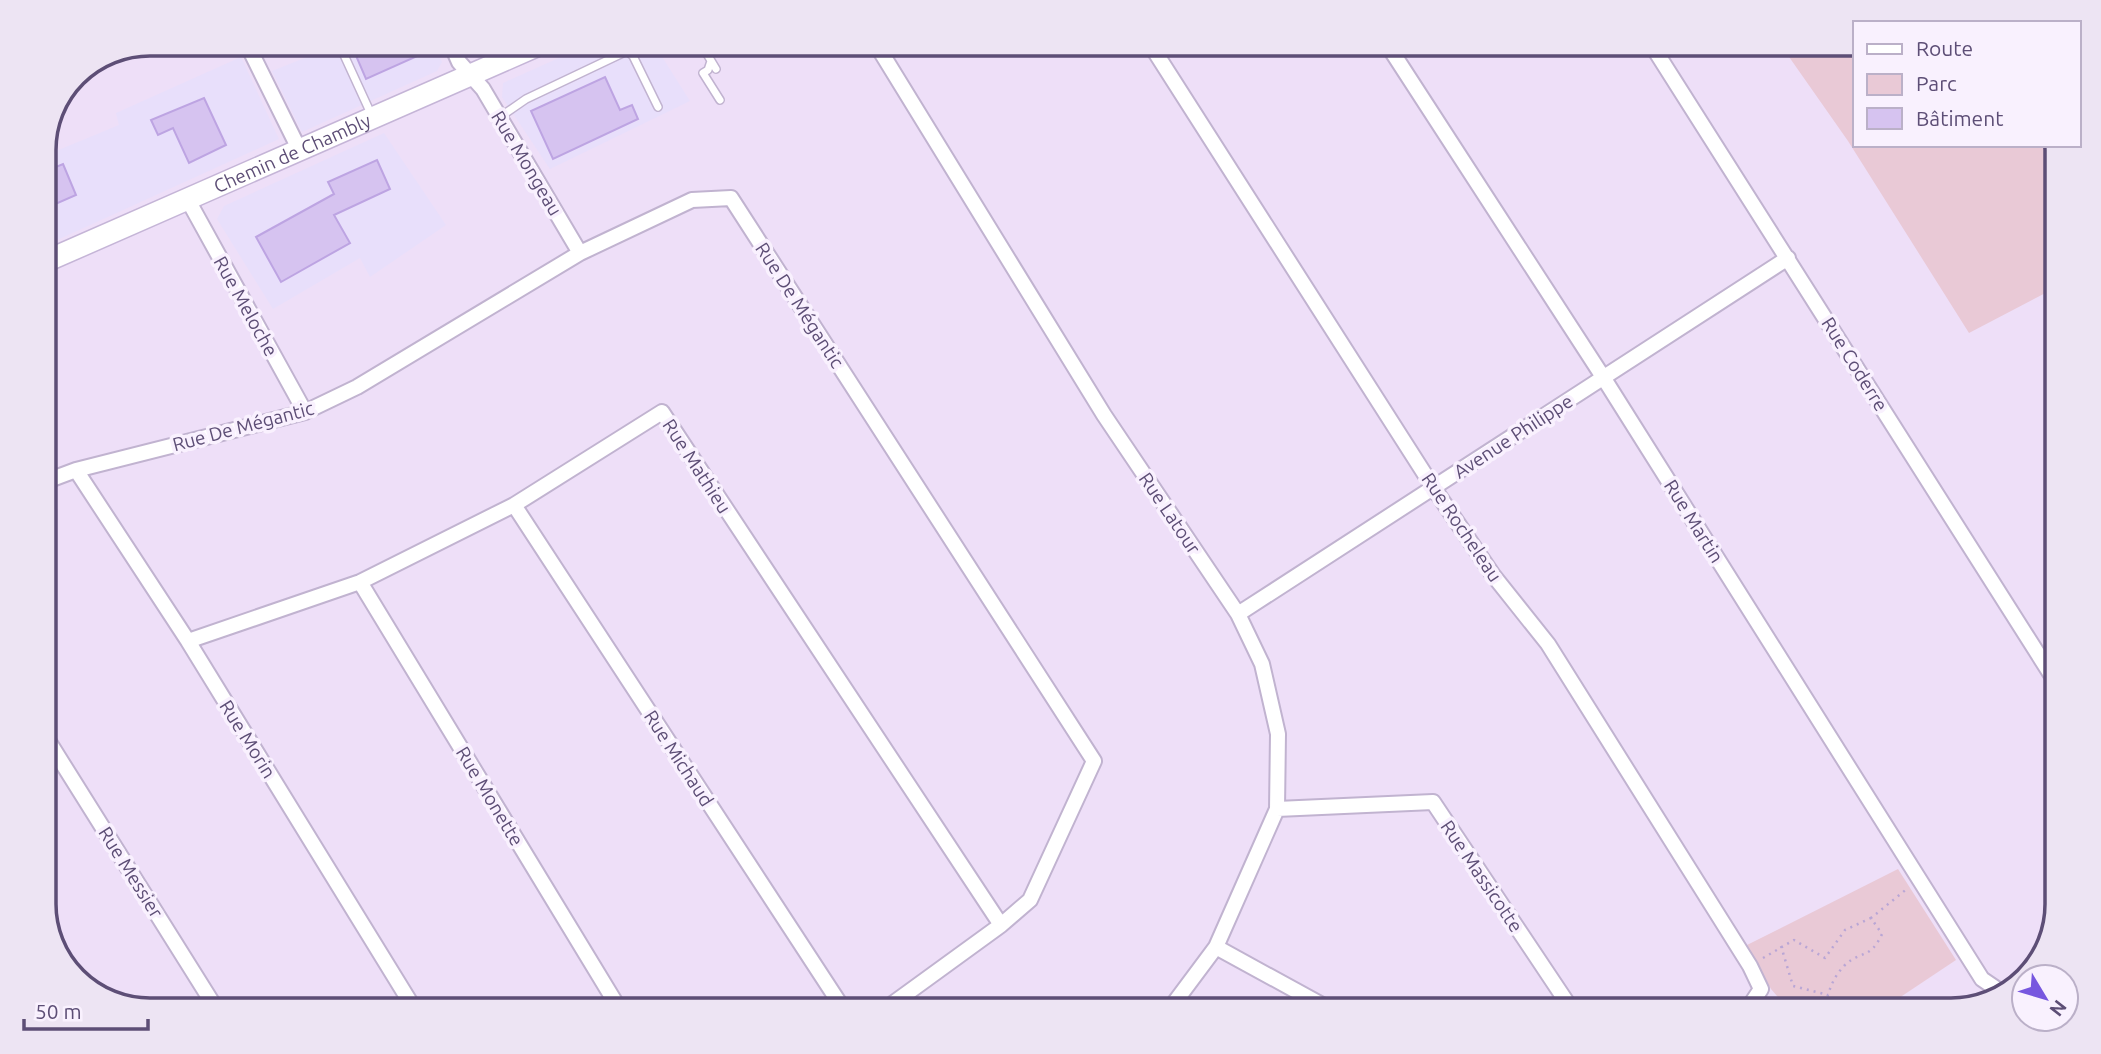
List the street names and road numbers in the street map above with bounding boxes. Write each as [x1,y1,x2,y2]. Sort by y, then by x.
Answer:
street label: Rue Mongeau [487,107,567,219]
street label: Chemin de Chambly [210,109,374,197]
street label: Rue De Mégantic [751,238,849,372]
street label: Rue Meloche [210,252,282,360]
street label: Rue Coderre [1817,313,1893,415]
street label: Avenue Philippe [1449,389,1577,483]
street label: Rue De Mégantic [170,397,316,455]
street label: Rue Mathieu [658,415,736,517]
street label: Rue Latour [1135,468,1205,558]
street label: Rue Rocheleau [1417,468,1507,586]
street label: Rue Martin [1660,475,1728,567]
street label: Rue Morin [215,696,281,782]
street label: Rue Michaud [640,706,718,810]
street label: Rue Monette [452,742,528,850]
street label: Rue Massicotte [1436,816,1528,936]
street label: Rue Messier [94,822,168,922]

